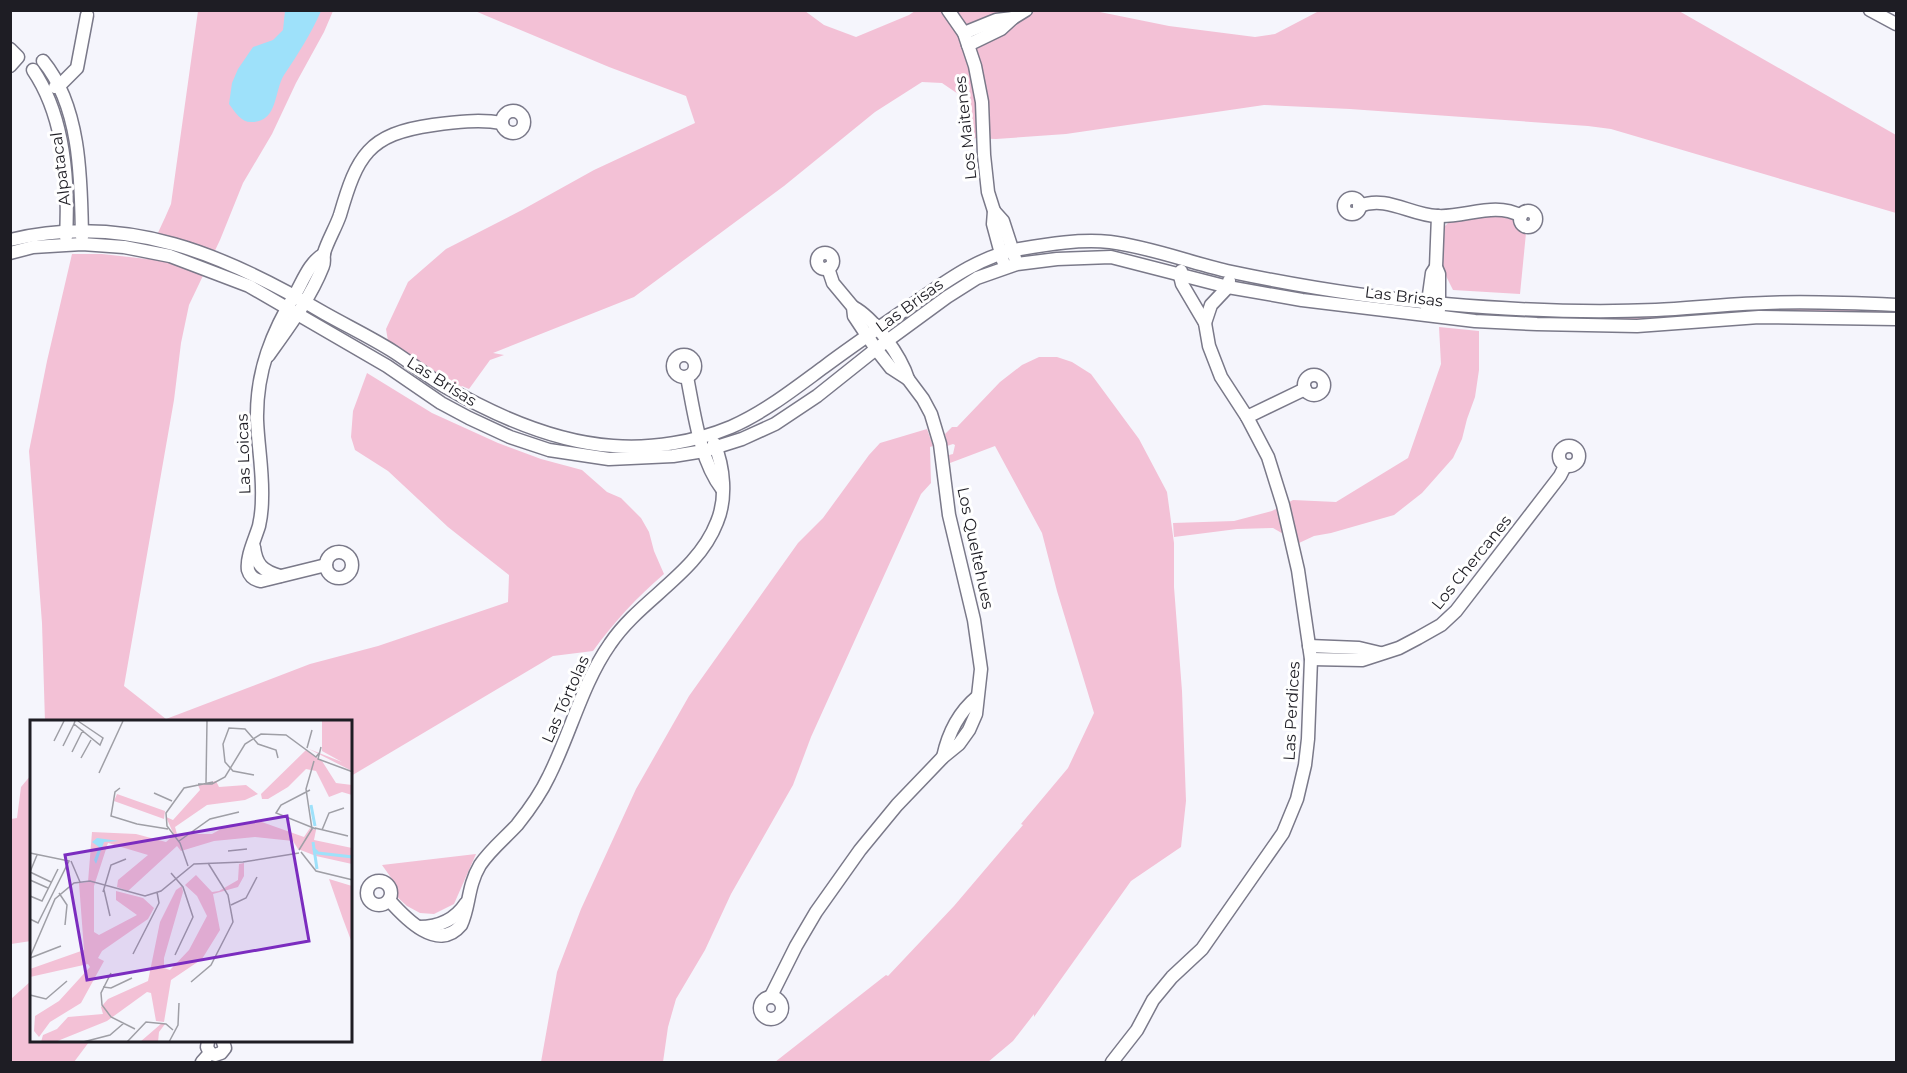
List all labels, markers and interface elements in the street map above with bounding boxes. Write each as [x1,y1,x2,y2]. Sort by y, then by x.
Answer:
street label: Los Maitenes [951,75,980,181]
street label: Alpatacal [47,131,74,207]
street label: Las Brisas [872,275,947,336]
street label: Las Brisas [1364,282,1444,311]
street label: Las Brisas [403,353,480,410]
street label: Las Loicas [233,413,254,495]
street label: Los Queltehues [953,485,998,611]
street label: Los Chercanes [1427,511,1515,613]
street label: Las Tórtolas [538,652,593,746]
street label: Las Perdices [1279,661,1304,761]
inset map [30,720,352,1043]

